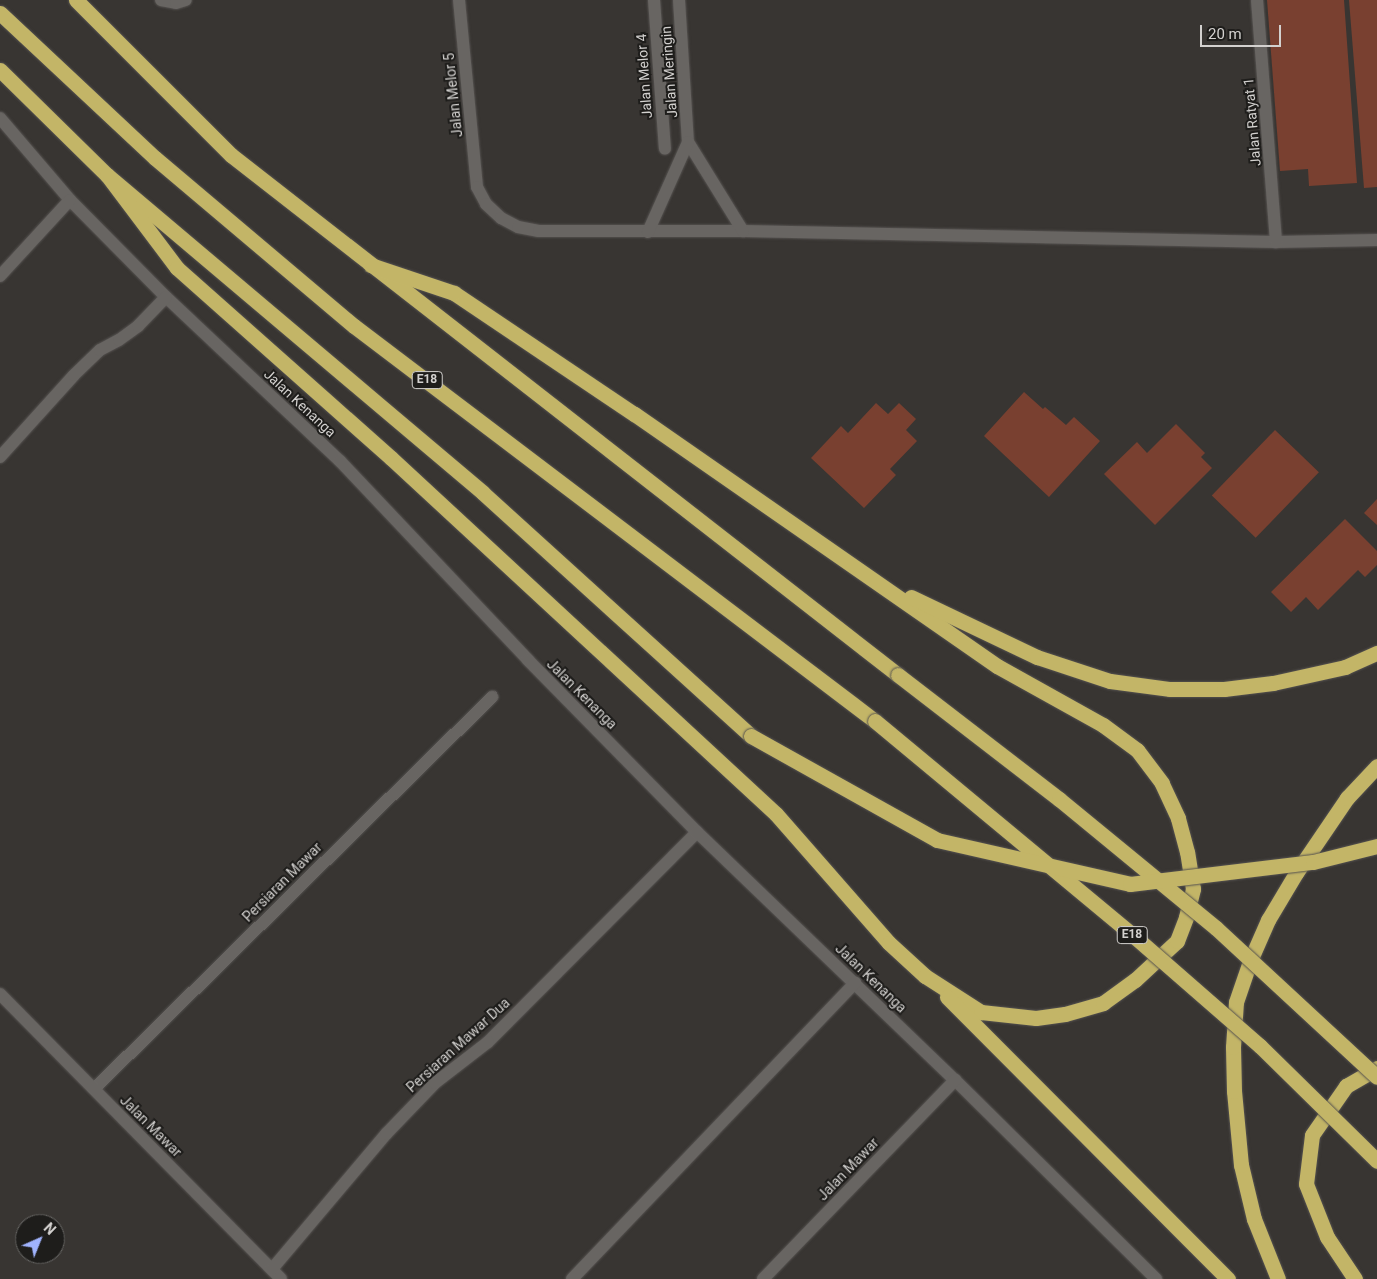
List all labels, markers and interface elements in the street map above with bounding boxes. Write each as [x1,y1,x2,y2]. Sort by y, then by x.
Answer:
scale bar [1202,15,1283,47]
street label: Jalan Meringin [657,25,681,119]
text: 20 m [1208,25,1242,43]
street label: Jalan Melor 4 [633,33,655,119]
street label: Jalan Melor 5 [440,52,466,138]
street label: Jalan Ratyat 1 [1240,77,1264,167]
street label: Jalan Kenanga [261,365,339,441]
road number: E18 [411,370,443,390]
street label: Jalan Kenanga [543,655,621,733]
street label: Persiaran Mawar [239,839,325,925]
road number: E18 [1116,926,1148,944]
street label: Jalan Kenanga [832,940,910,1016]
street label: Persiaran Mawar Dua [403,994,513,1096]
street label: Jalan Mawar [117,1092,185,1160]
street label: Jalan Mawar [814,1134,882,1204]
north arrow [15,1214,65,1264]
text: N [41,1220,59,1238]

